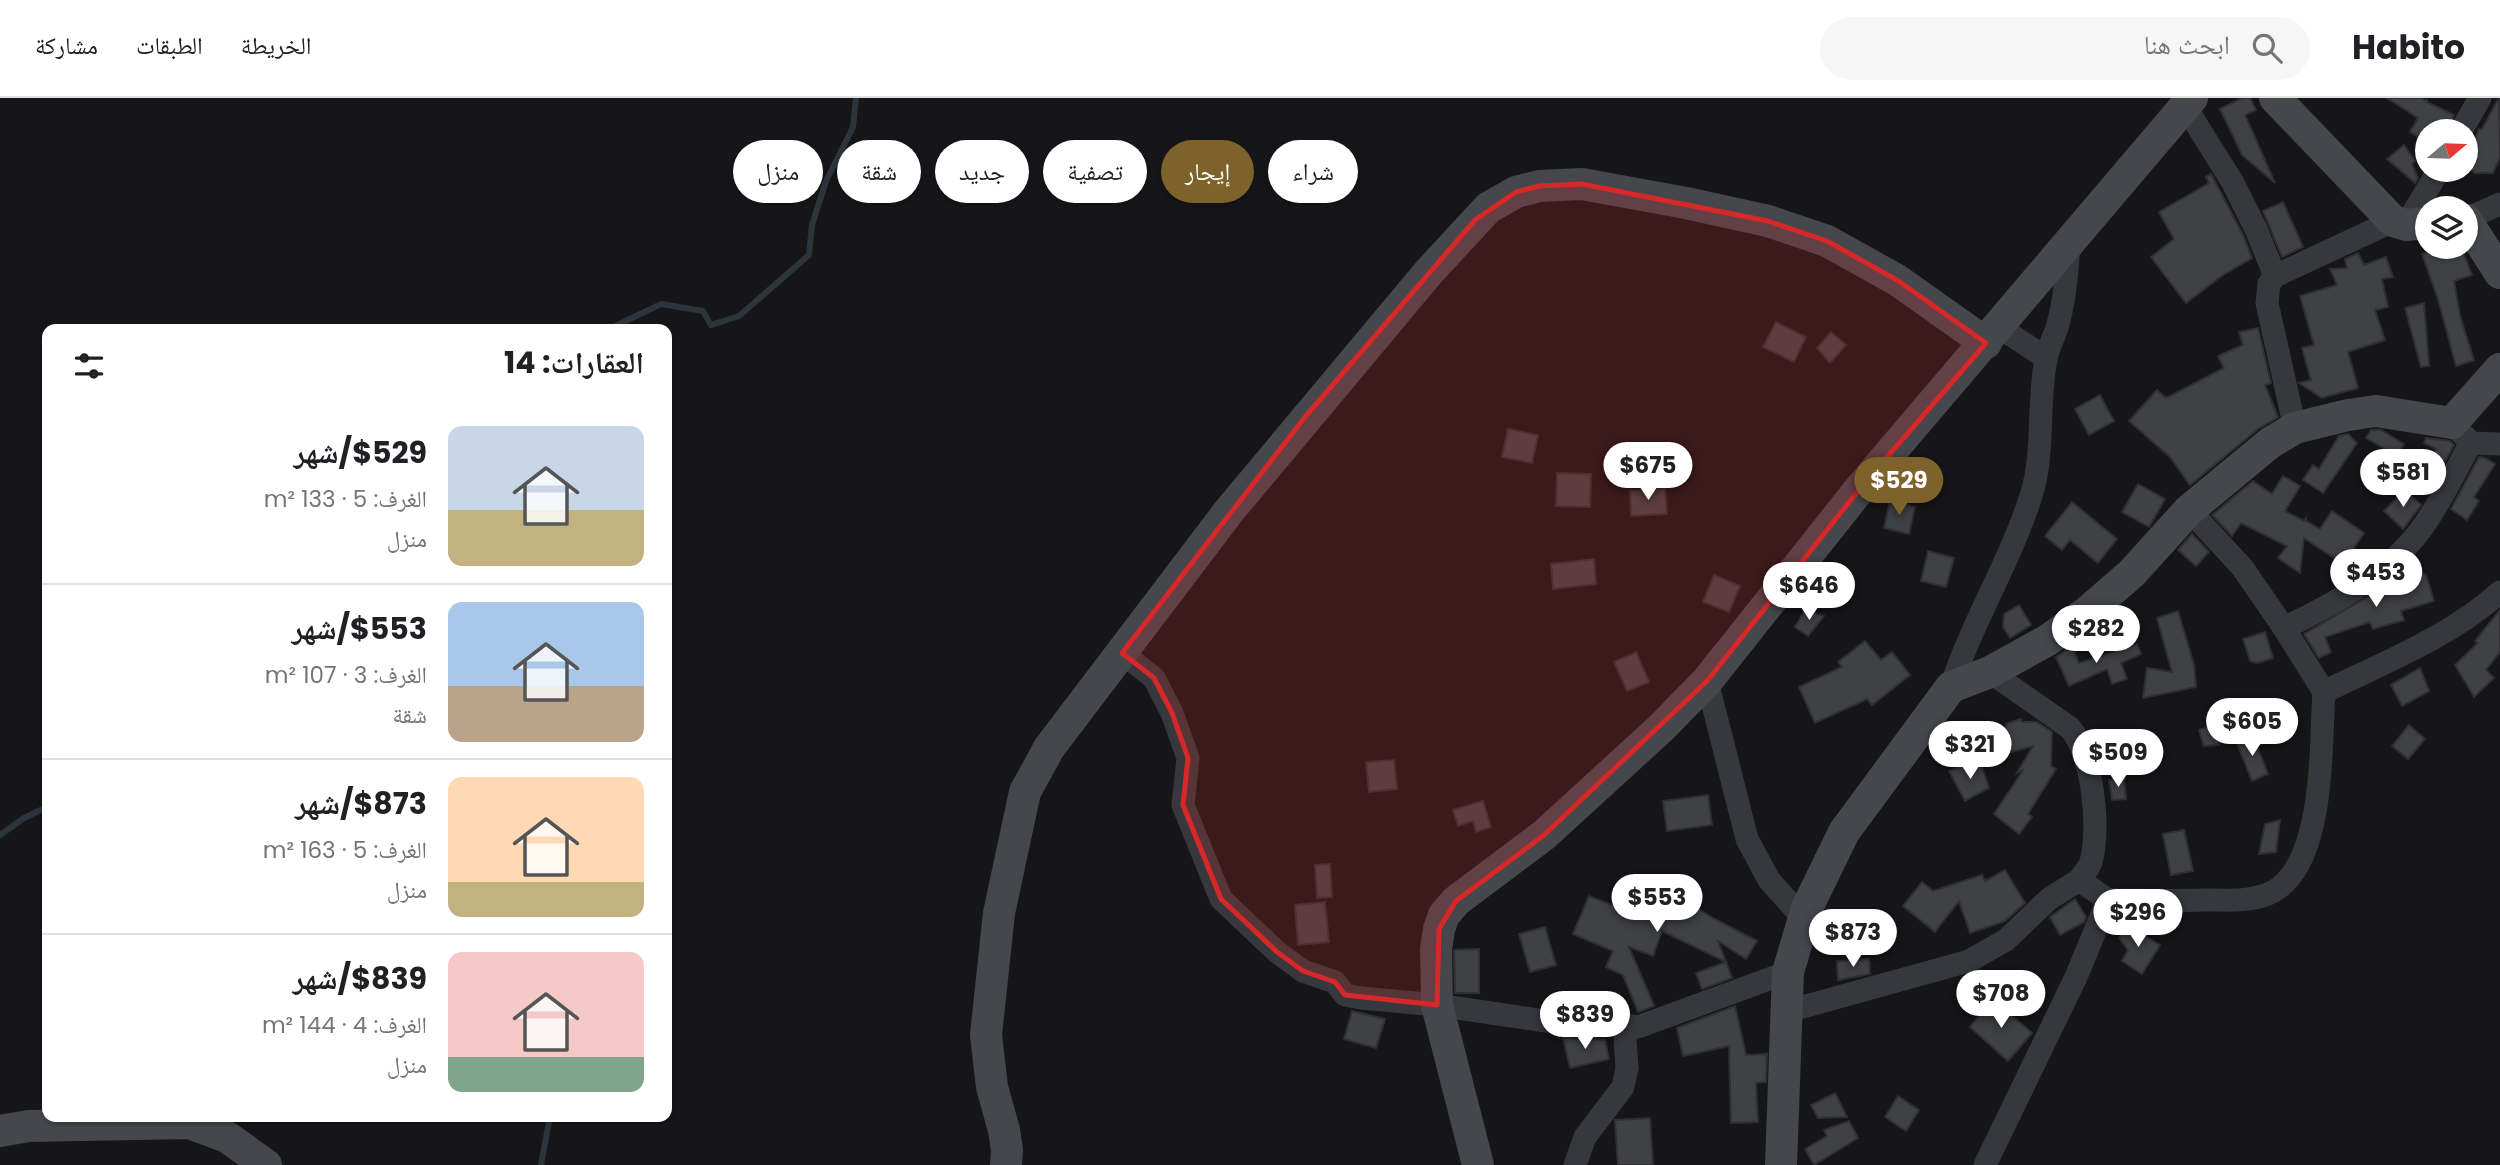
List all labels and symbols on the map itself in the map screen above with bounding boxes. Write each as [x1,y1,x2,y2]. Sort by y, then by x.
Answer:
north arrow [2415,119,2478,182]
pin: $675 [1607,442,1689,502]
pin: $581 [2362,450,2444,509]
pin: $529 [1858,458,1940,517]
pin: $453 [2335,550,2417,609]
pin: $646 [1768,562,1850,622]
pin: $282 [2055,606,2137,665]
pin: $605 [2211,698,2293,758]
pin: $321 [1929,722,2011,781]
pin: $509 [2077,730,2159,789]
pin: $553 [1616,874,1698,934]
pin: $296 [2097,890,2179,949]
pin: $873 [1812,910,1894,969]
pin: $708 [1960,970,2042,1030]
pin: $839 [1544,992,1626,1051]

